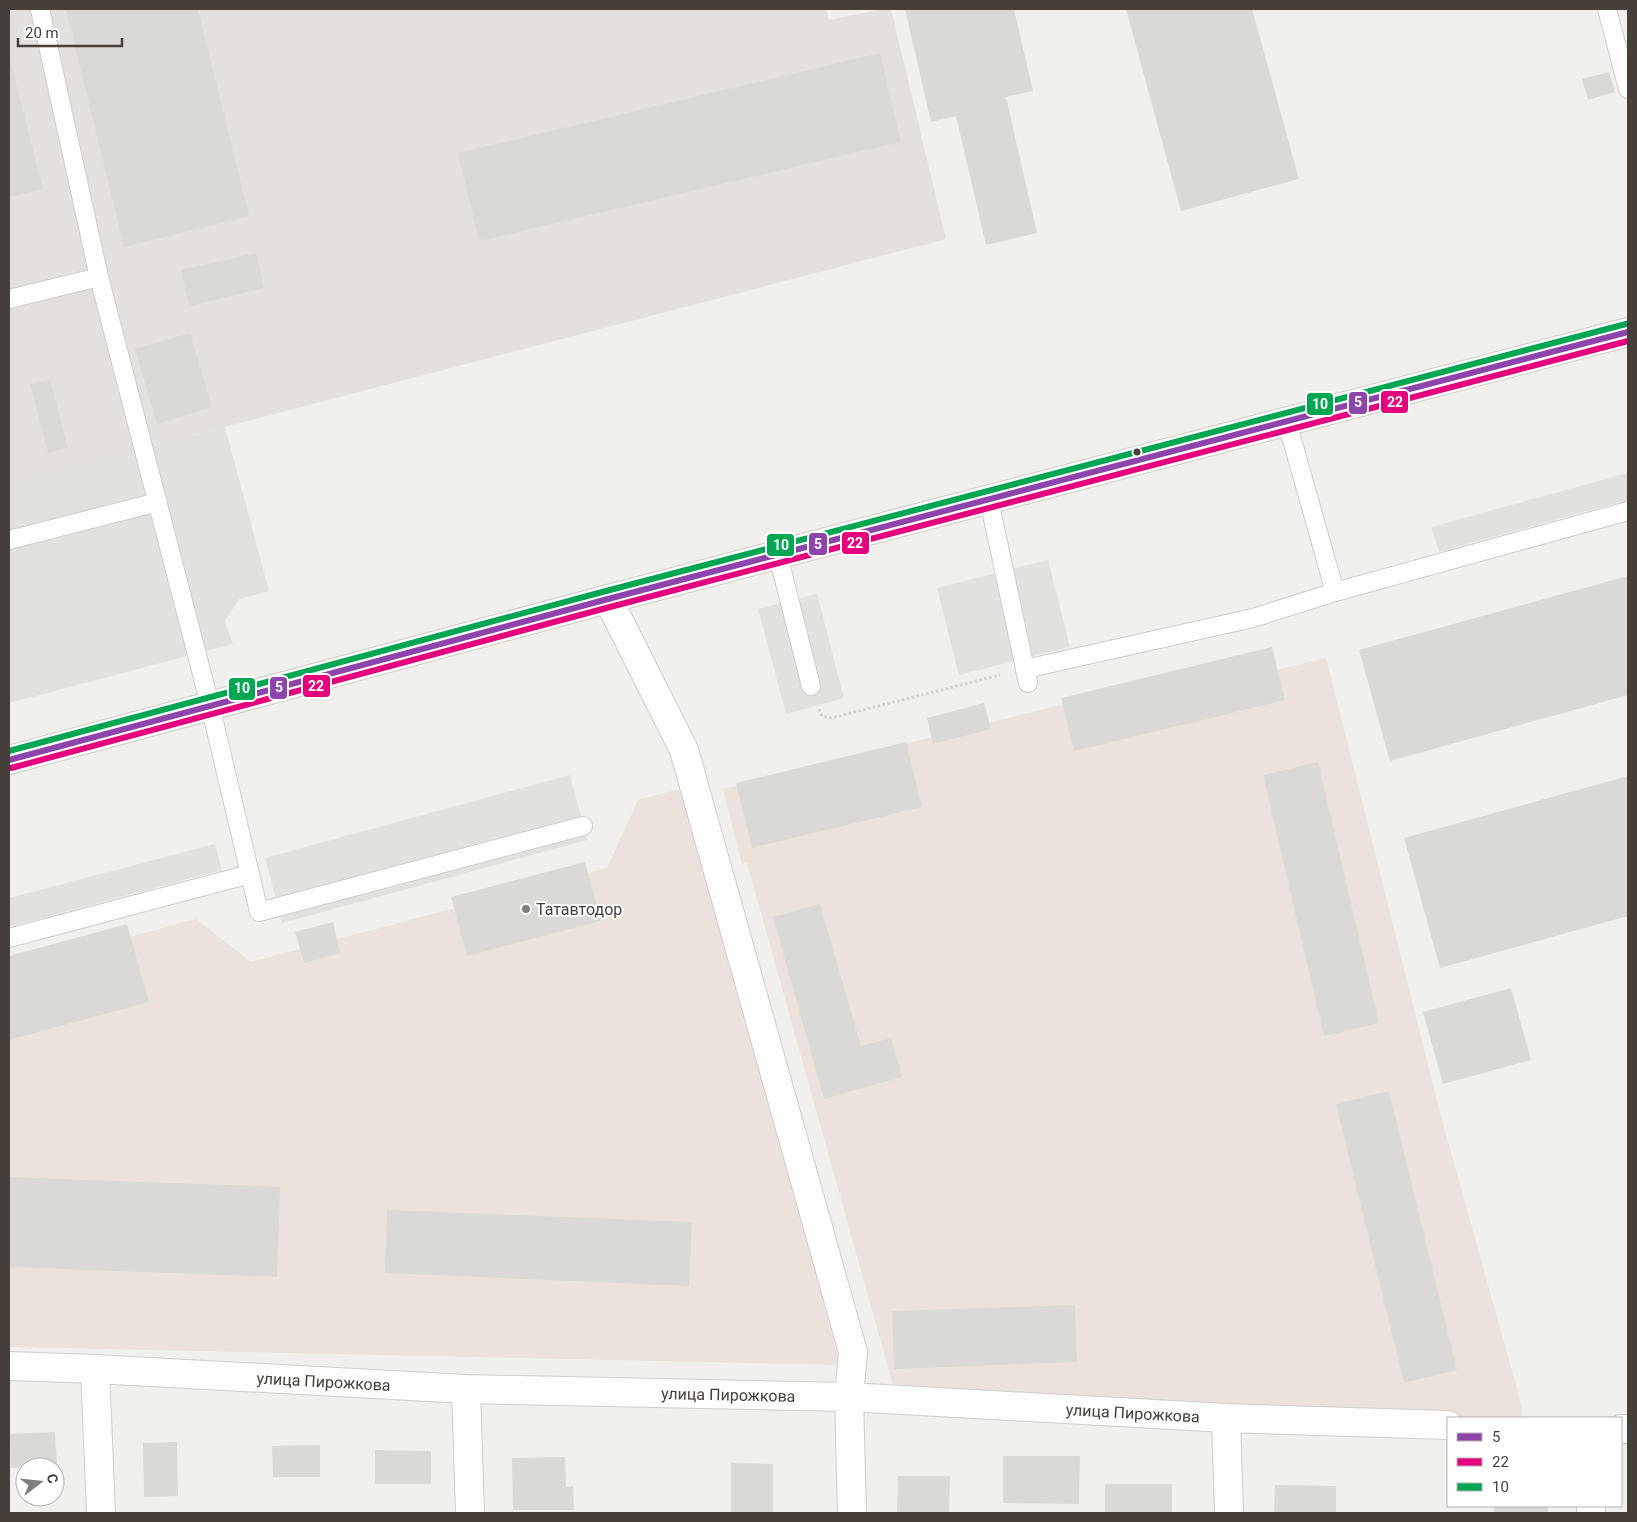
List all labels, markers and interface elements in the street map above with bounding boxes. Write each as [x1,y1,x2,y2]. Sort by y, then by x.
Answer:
scale bar [18,15,121,47]
text: 20 m [25,24,59,42]
line badge: 22 [1380,390,1409,414]
line badge: 5 [1348,391,1368,415]
line badge: 10 [1306,392,1334,416]
text: 5 [1354,394,1362,410]
text: 22 [1387,394,1403,410]
text: 10 [1312,396,1328,412]
unlabelled marker [1132,447,1142,457]
line badge: 22 [841,531,870,555]
line badge: 5 [808,532,828,556]
line badge: 10 [766,533,795,557]
text: 22 [847,535,863,551]
text: 5 [814,536,822,552]
text: 10 [773,537,789,553]
line badge: 22 [302,674,331,698]
line badge: 5 [269,676,288,700]
line badge: 10 [228,677,256,701]
text: 22 [308,678,324,694]
text: 5 [275,679,283,695]
text: 10 [234,680,250,696]
place label: Татавтодор [536,900,622,919]
marker: Татавтодор [520,903,532,915]
street label: улица Пирожкова [256,1368,391,1394]
street label: улица Пирожкова [661,1384,796,1405]
street label: улица Пирожкова [1065,1400,1200,1426]
legend [1447,1417,1622,1507]
text: 5 [1492,1428,1500,1446]
text: 22 [1492,1453,1509,1471]
north arrow [15,1457,65,1507]
text: С [44,1472,61,1485]
text: 10 [1492,1478,1509,1496]

